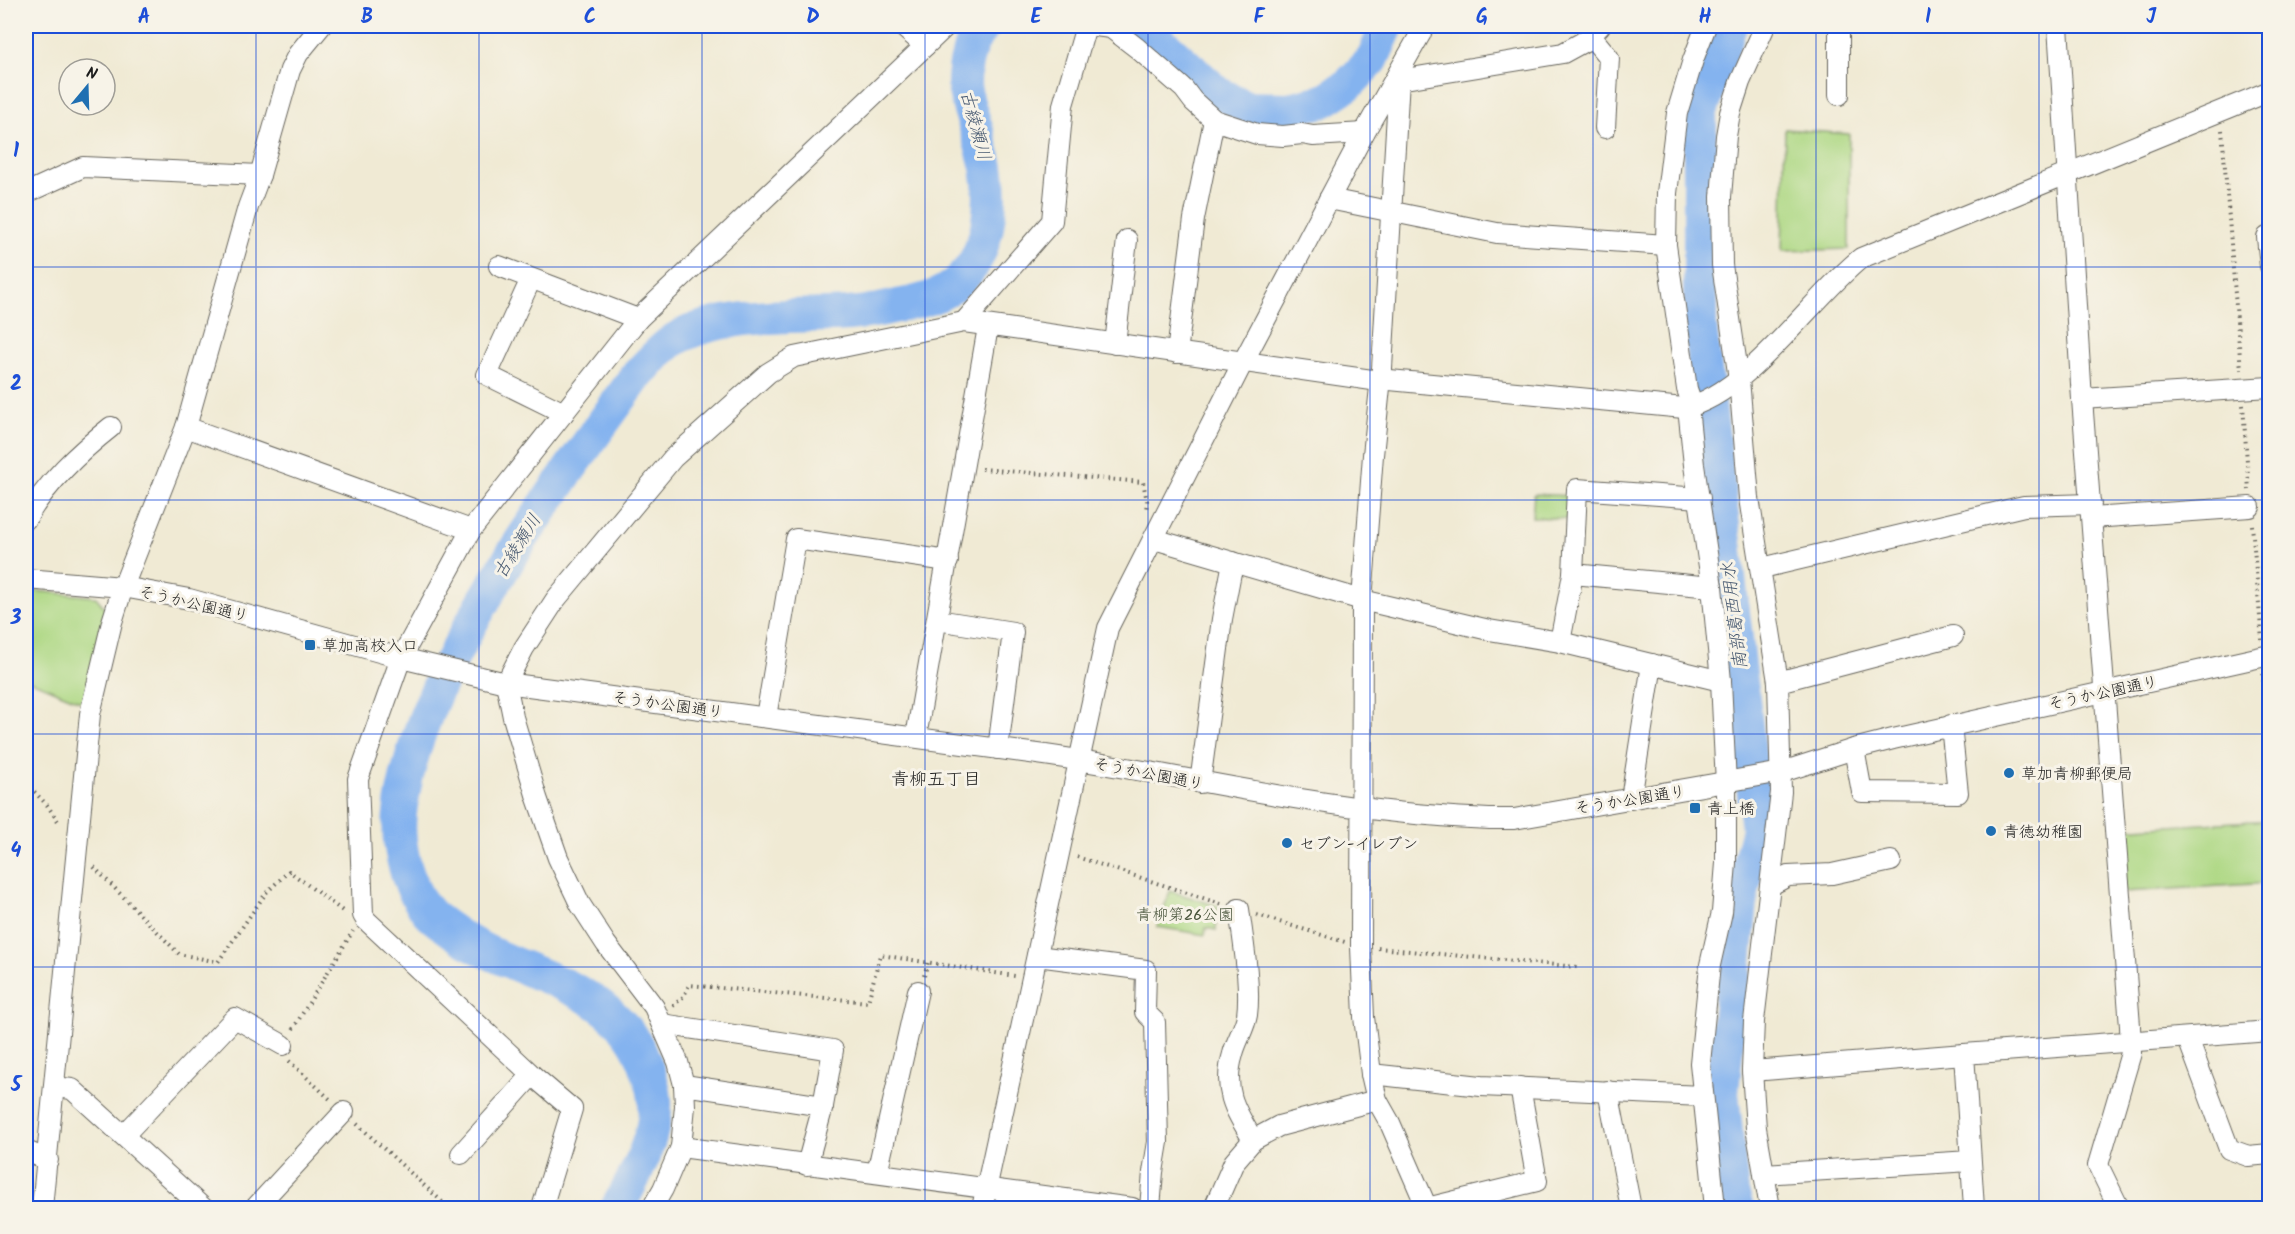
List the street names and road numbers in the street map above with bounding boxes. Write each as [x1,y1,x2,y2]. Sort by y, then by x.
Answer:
street label: そうか公園通り [136,580,251,629]
street label: そうか公園通り [2046,670,2161,717]
street label: そうか公園通り [611,685,725,726]
street label: そうか公園通り [1091,752,1206,797]
street label: そうか公園通り [1573,779,1688,822]

